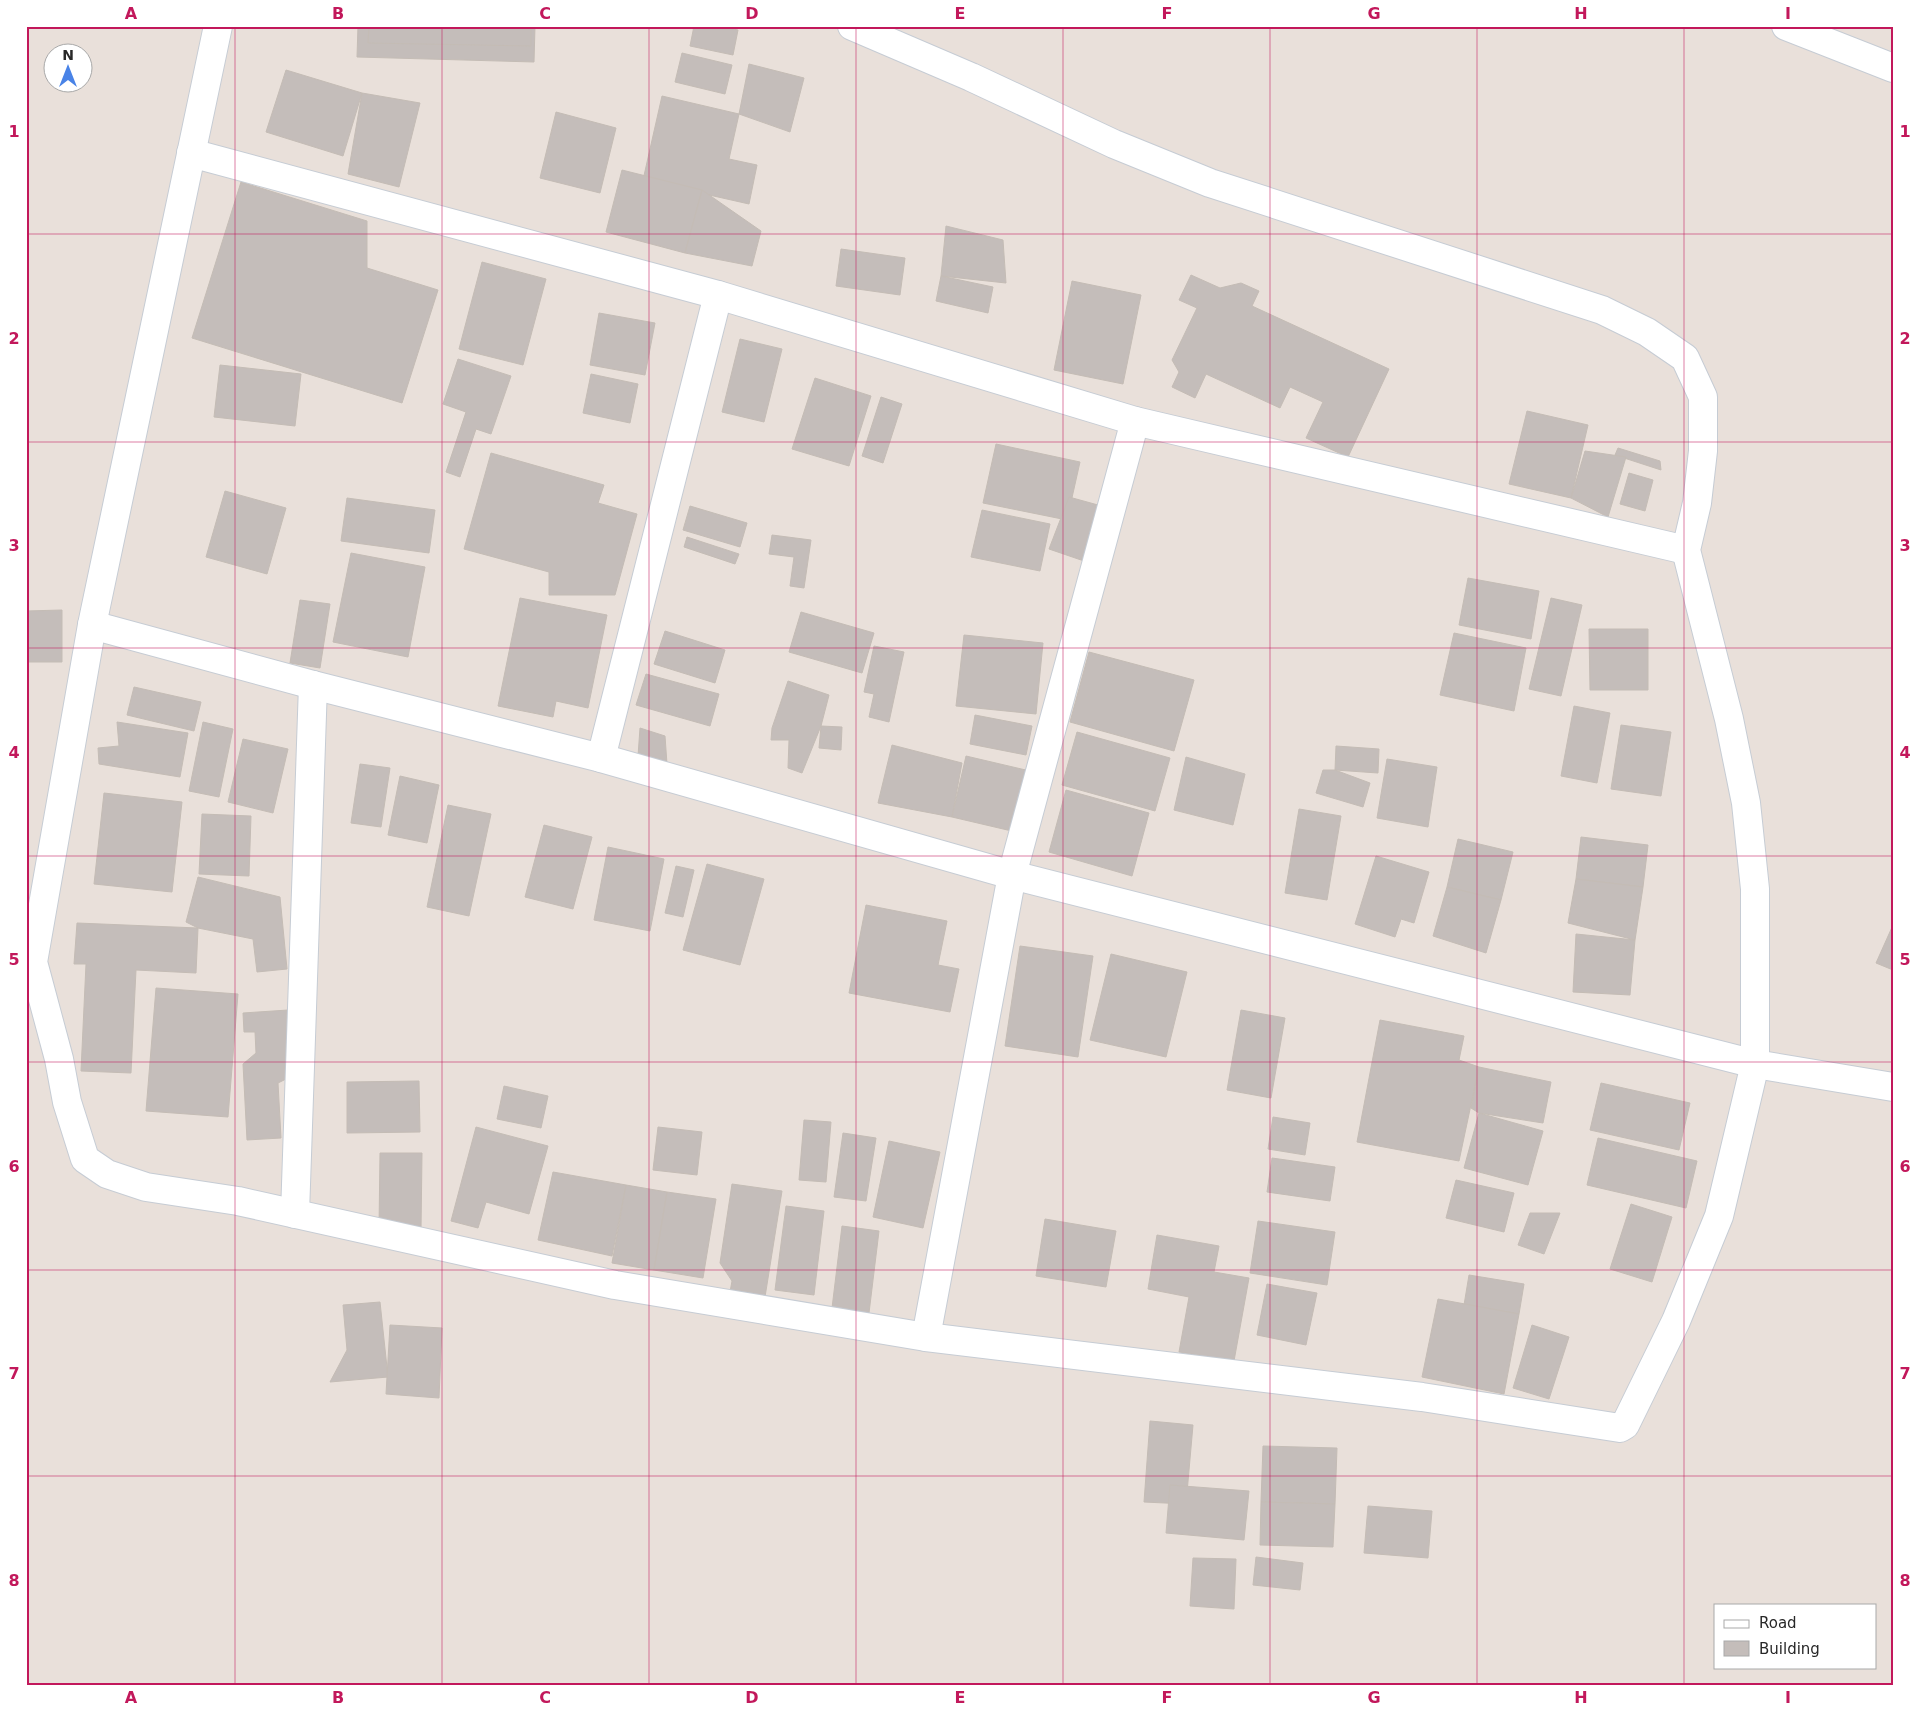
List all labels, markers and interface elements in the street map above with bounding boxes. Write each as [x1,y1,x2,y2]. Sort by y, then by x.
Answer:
text: A [125,4,138,23]
text: B [332,4,344,23]
text: C [539,4,551,23]
text: D [745,4,759,23]
text: E [955,4,965,23]
text: F [1162,4,1172,23]
text: G [1367,4,1381,23]
text: H [1574,4,1588,23]
text: I [1785,4,1791,23]
north arrow [42,42,92,92]
text: N [62,47,74,63]
text: 1 [8,122,20,141]
text: 1 [1899,122,1911,141]
text: 2 [8,329,20,348]
text: 2 [1899,329,1911,348]
text: 3 [8,536,20,555]
text: 3 [1899,536,1911,555]
text: 4 [8,743,20,762]
text: 4 [1899,743,1911,762]
text: 5 [8,950,20,969]
text: 5 [1899,950,1911,969]
text: 6 [8,1157,20,1176]
text: 6 [1899,1157,1911,1176]
text: 7 [8,1364,20,1383]
text: 7 [1899,1364,1911,1383]
text: 8 [8,1571,20,1590]
text: 8 [1899,1571,1911,1590]
legend [1714,1604,1876,1668]
text: Road [1759,1614,1797,1632]
text: Building [1759,1640,1820,1658]
text: A [125,1688,138,1707]
text: B [332,1688,344,1707]
text: C [539,1688,551,1707]
text: D [745,1688,759,1707]
text: E [955,1688,965,1707]
text: F [1162,1688,1172,1707]
text: G [1367,1688,1381,1707]
text: H [1574,1688,1588,1707]
text: I [1785,1688,1791,1707]

